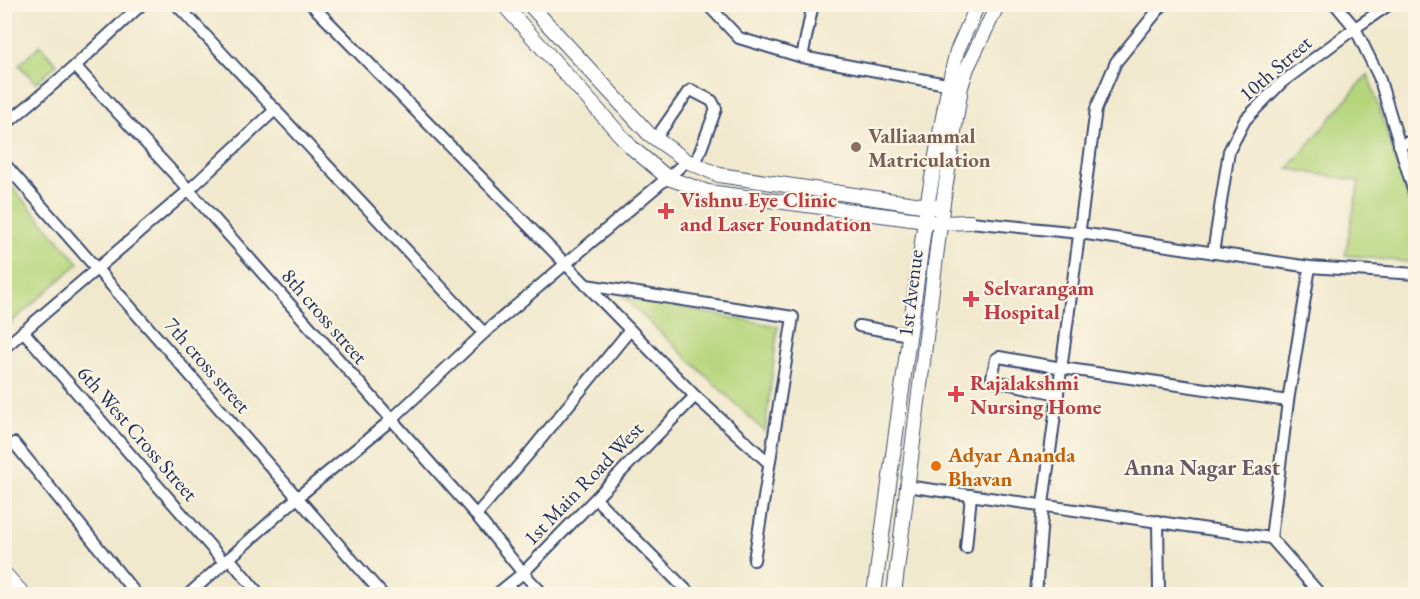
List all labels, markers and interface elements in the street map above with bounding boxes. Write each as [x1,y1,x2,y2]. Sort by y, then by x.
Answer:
street label: 10th Street [1233,29,1317,107]
place label: Valliaammal Matriculation [868,122,991,173]
marker: Valliaammal Matriculation [849,140,863,154]
place label: Vishnu Eye Clinic and Laser Foundation [680,186,871,237]
marker: Vishnu Eye Clinic and Laser Foundation [657,202,675,220]
street label: 1st Avenue [891,248,929,338]
street label: 8th cross street [276,263,374,370]
place label: Selvarangam Hospital [984,274,1094,325]
marker: Selvarangam Hospital [962,290,980,308]
street label: 7th cross street [159,312,257,419]
street label: 6th West Cross Street [72,360,204,507]
place label: Rajalakshmi Nursing Home [970,369,1102,420]
marker: Rajalakshmi Nursing Home [947,385,965,403]
street label: 1st Main Road West [517,415,649,551]
place label: Adyar Ananda Bhavan [947,441,1076,492]
district label: Anna Nagar East [1123,453,1281,482]
marker: Adyar Ananda Bhavan [929,459,943,473]

